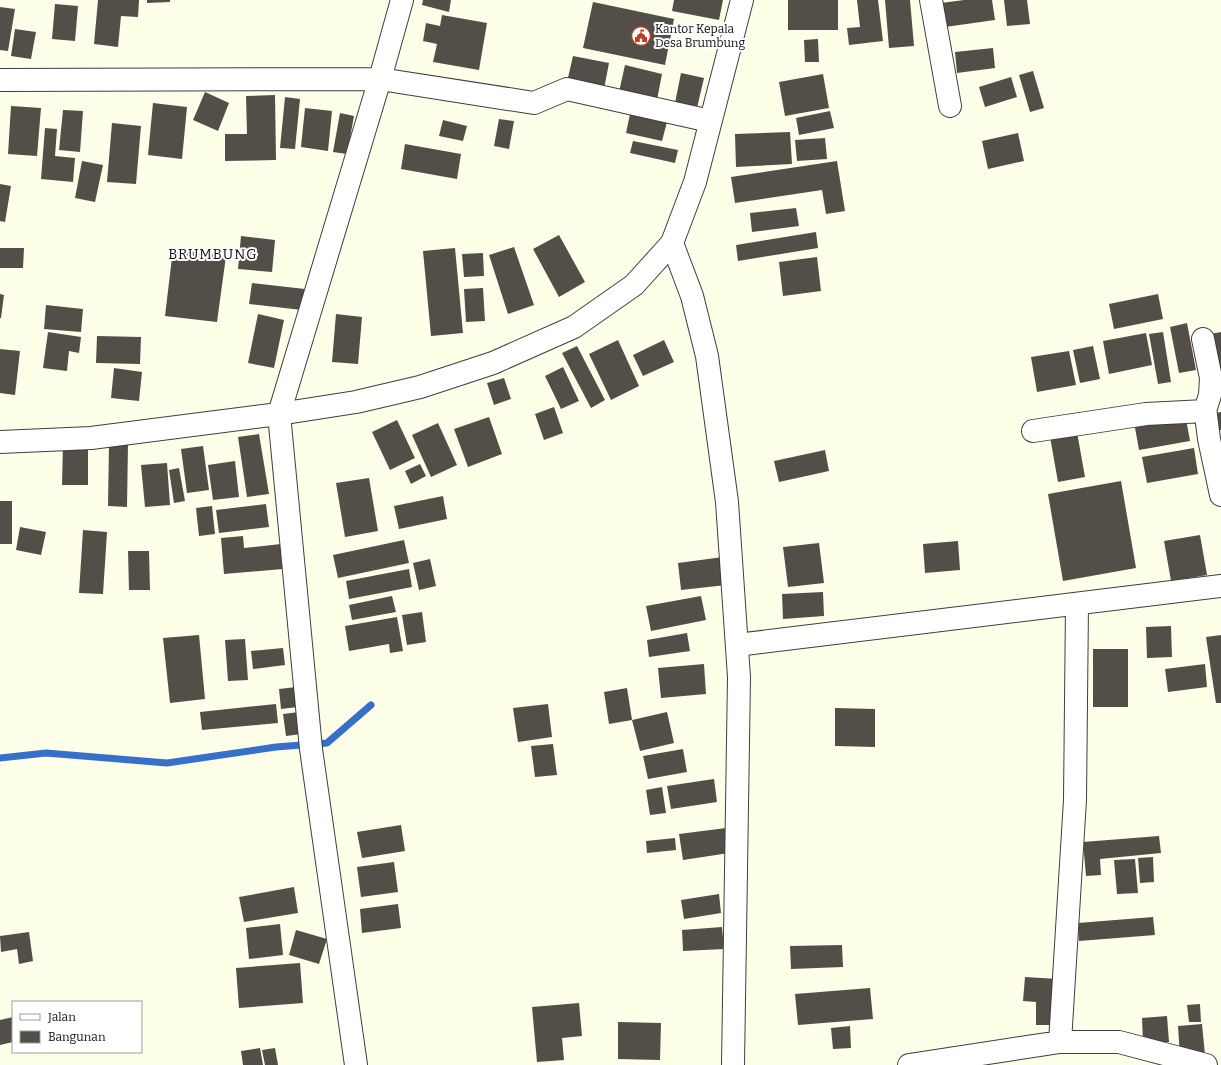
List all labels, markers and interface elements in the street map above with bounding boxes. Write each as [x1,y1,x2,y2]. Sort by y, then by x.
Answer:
place label: Kantor Kepala Desa Brumbung [655,22,745,50]
public building icon: Kantor Kepala Desa Brumbung [630,25,652,47]
district label: BRUMBUNG [168,246,258,263]
legend [12,1001,142,1053]
text: Jalan [47,1010,76,1024]
text: Bangunan [48,1030,106,1044]

